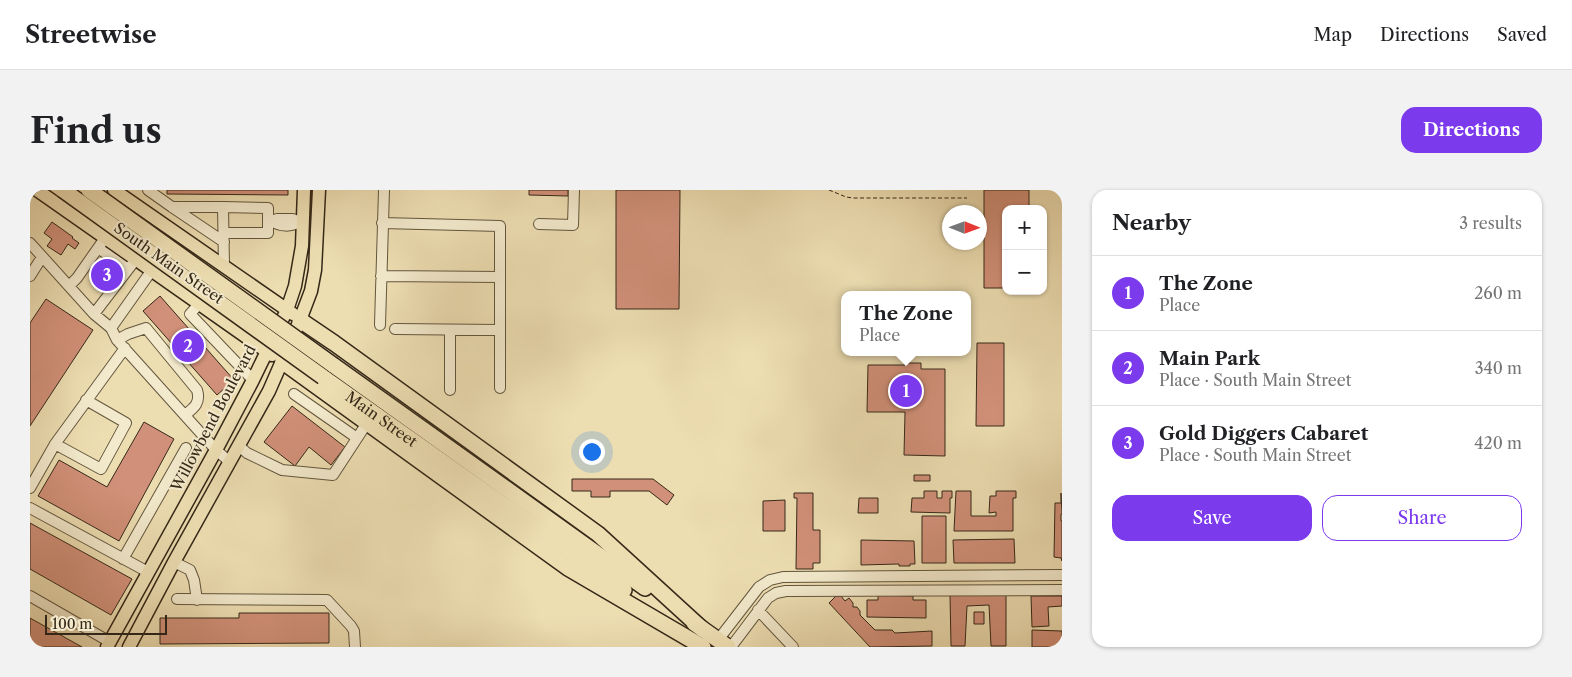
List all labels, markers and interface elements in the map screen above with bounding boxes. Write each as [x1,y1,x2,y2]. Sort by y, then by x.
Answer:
text: Streetwise [25,20,157,49]
text: Map [1313,24,1352,46]
text: Directions [1380,24,1469,46]
text: Saved [1497,24,1547,46]
button: Directions [1401,107,1542,153]
text: Find us [30,109,162,152]
north arrow [942,205,987,250]
map controls [1002,205,1047,295]
button: + [1002,205,1047,250]
text: Nearby [1112,210,1191,235]
text: 3 results [1459,213,1522,233]
street label: South Main Street [110,218,228,308]
button: − [1002,250,1047,295]
pin: 3 [91,256,123,294]
text: The Zone [1159,272,1253,295]
text: 1 [1124,283,1132,303]
text: 260 m [1474,283,1522,303]
popup [841,291,971,356]
text: Place [1159,295,1200,315]
text: The Zone [859,302,953,325]
text: Place [859,325,900,345]
pin: 2 [172,327,204,365]
street label: Willowbend Boulevard [166,341,260,495]
text: Main Park [1159,347,1260,370]
text: 2 [1123,358,1133,378]
text: 340 m [1475,358,1522,378]
text: Place · South Main Street [1159,370,1351,390]
pin: 1 [890,372,922,410]
street label: Main Street [342,387,422,451]
text: Gold Diggers Cabaret [1159,422,1368,445]
text: 3 [1123,433,1133,453]
text: 420 m [1474,433,1522,453]
your location [579,439,605,465]
text: Place · South Main Street [1159,445,1351,465]
button: Save [1112,495,1312,541]
button: Share [1322,495,1522,541]
scale bar [45,612,168,635]
text: 100 m [52,615,92,633]

